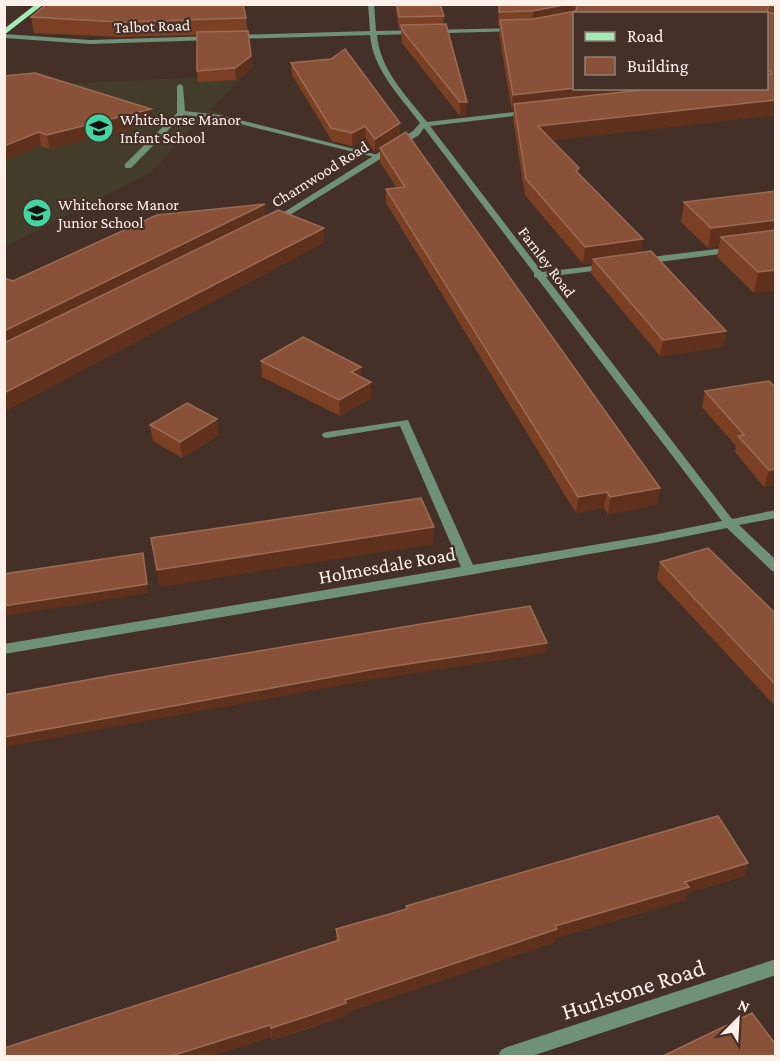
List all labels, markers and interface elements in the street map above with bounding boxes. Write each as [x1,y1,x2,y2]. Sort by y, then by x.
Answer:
legend [573,12,768,90]
street label: Talbot Road [113,16,191,36]
text: Road [627,26,664,46]
text: Building [627,56,689,76]
place label: Whitehorse Manor Infant School [120,111,241,146]
school or university icon: Whitehorse Manor Infant School [83,112,115,144]
street label: Charnwood Road [268,137,372,211]
place label: Whitehorse Manor Junior School [56,196,179,232]
school or university icon: Whitehorse Manor Junior School [21,197,53,229]
street label: Farnley Road [514,224,579,301]
street label: Holmesdale Road [317,542,458,588]
street label: Hurlstone Road [558,953,708,1025]
north arrow [708,989,768,1049]
text: N [735,996,752,1016]

